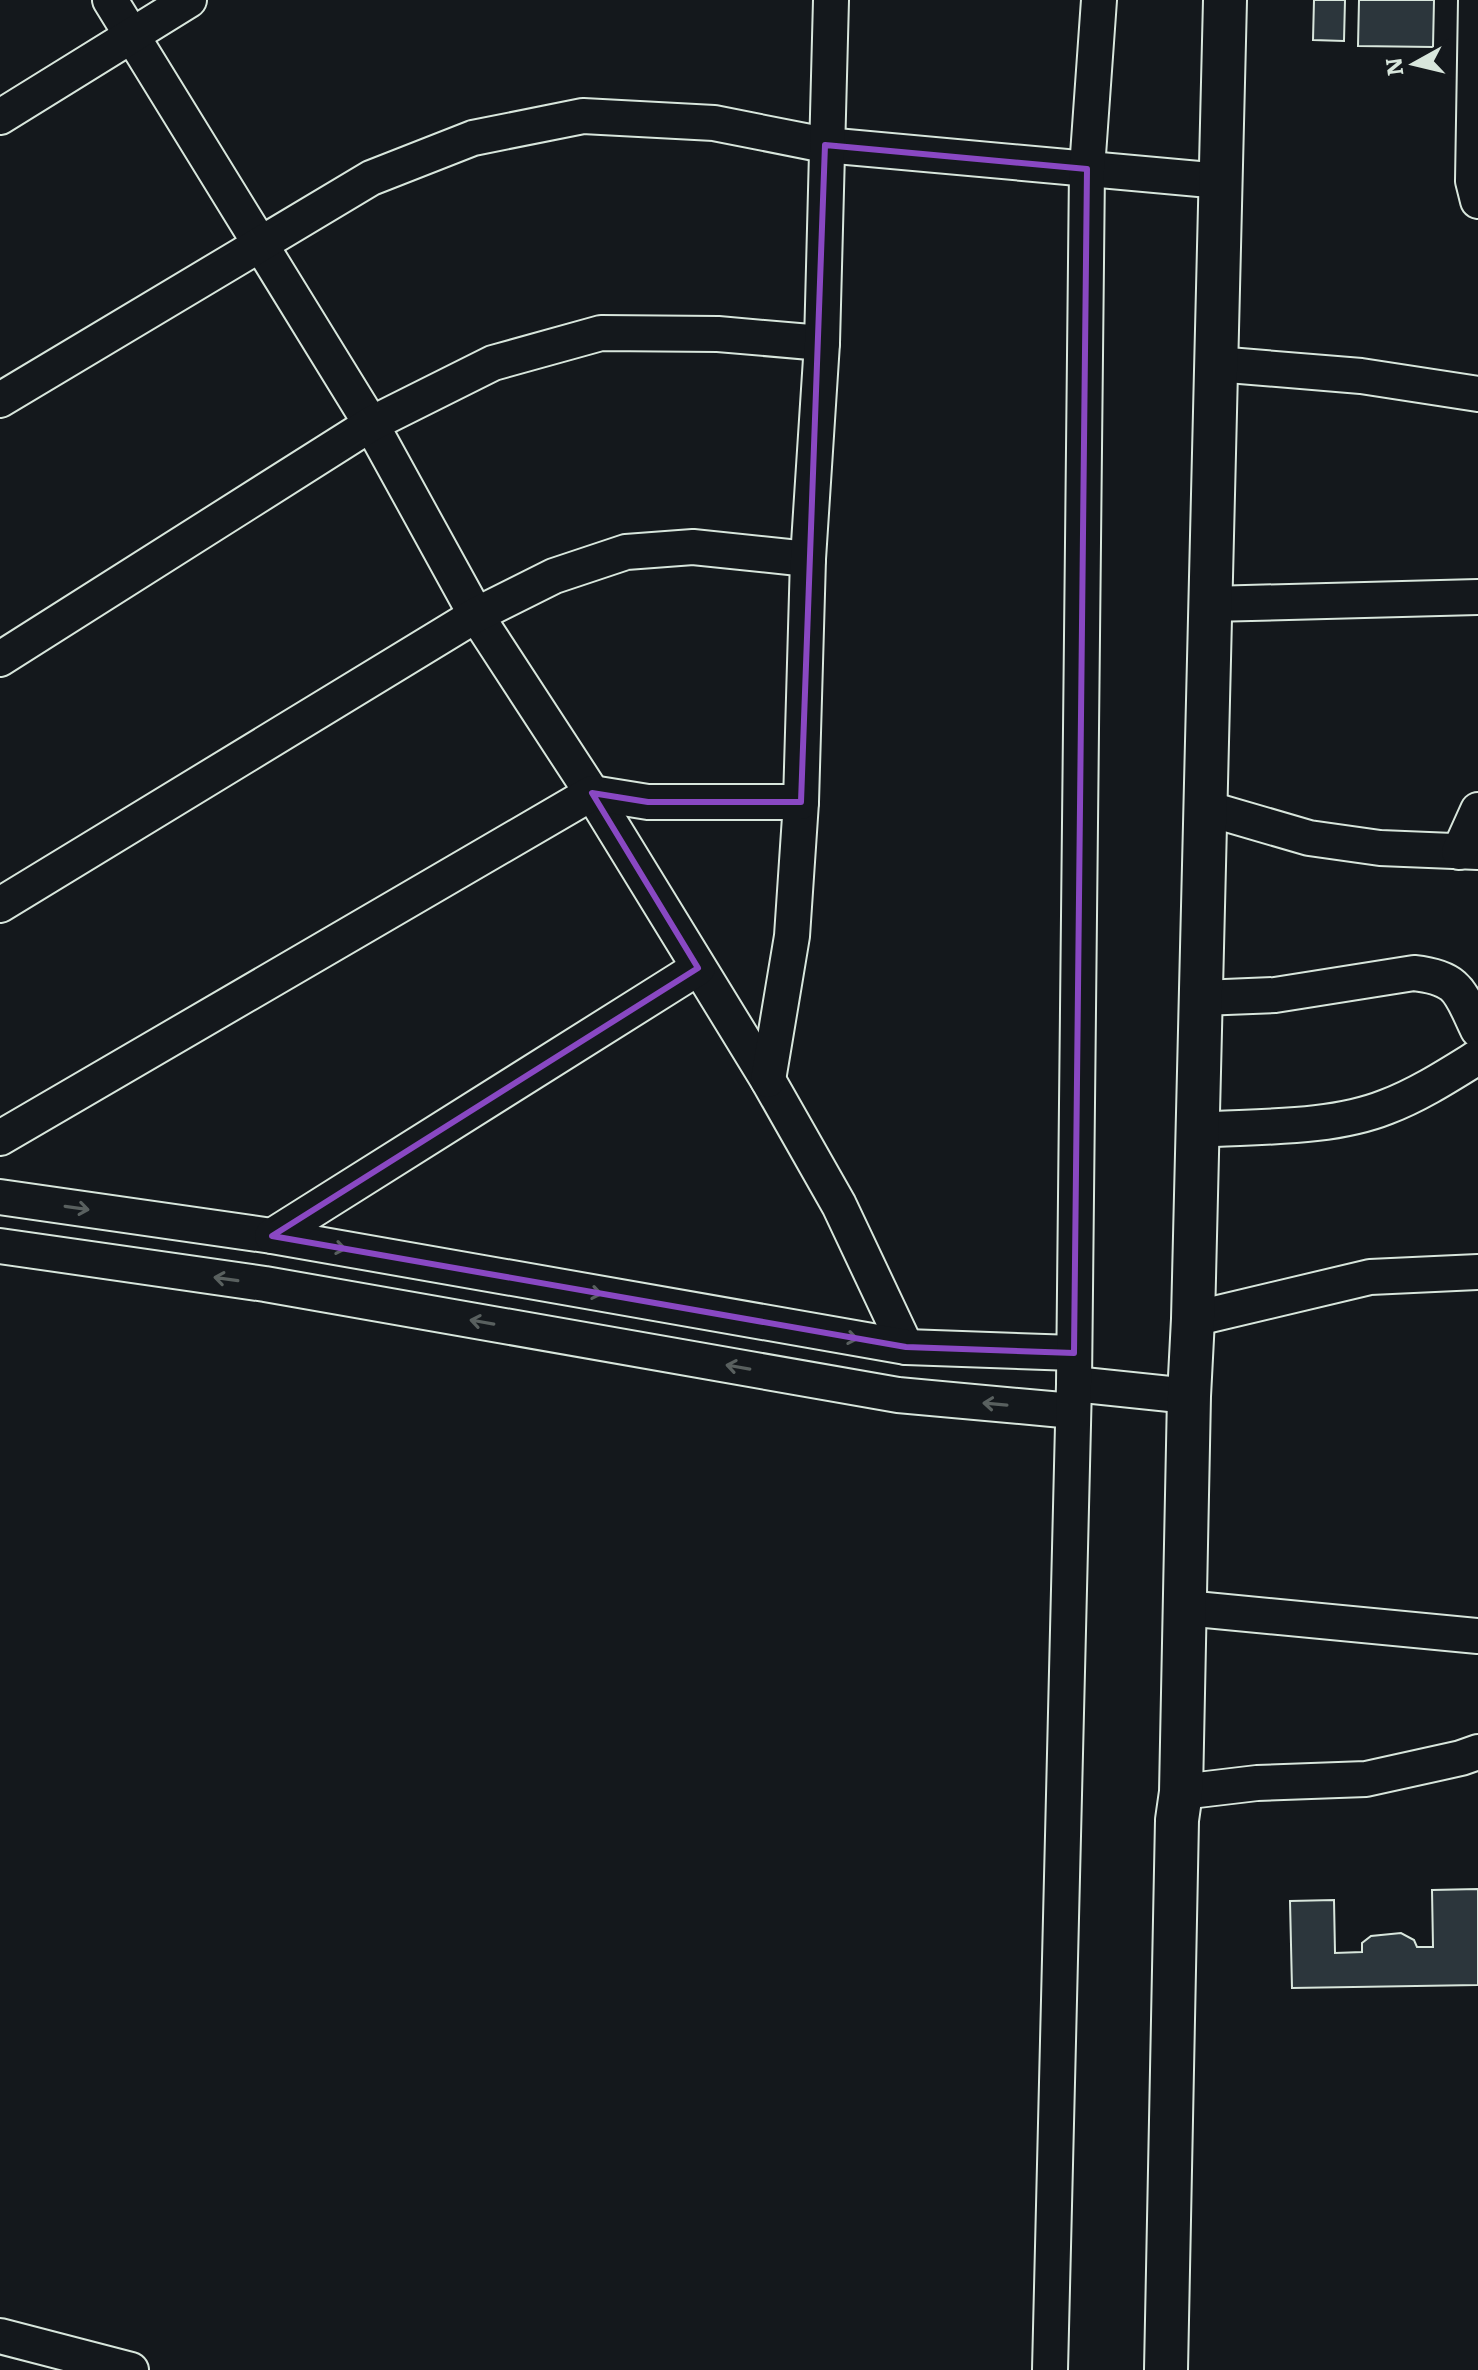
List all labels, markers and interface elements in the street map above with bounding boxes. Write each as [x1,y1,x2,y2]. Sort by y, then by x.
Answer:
north arrow [1374,24,1454,104]
text: N [1375,56,1410,78]
one-way arrow [64,1201,89,1216]
one-way arrow [321,1240,347,1255]
one-way arrow [214,1271,239,1286]
one-way arrow [577,1285,603,1300]
one-way arrow [470,1314,495,1329]
one-way arrow [833,1330,859,1345]
one-way arrow [726,1358,751,1373]
one-way arrow [982,1396,1009,1411]

